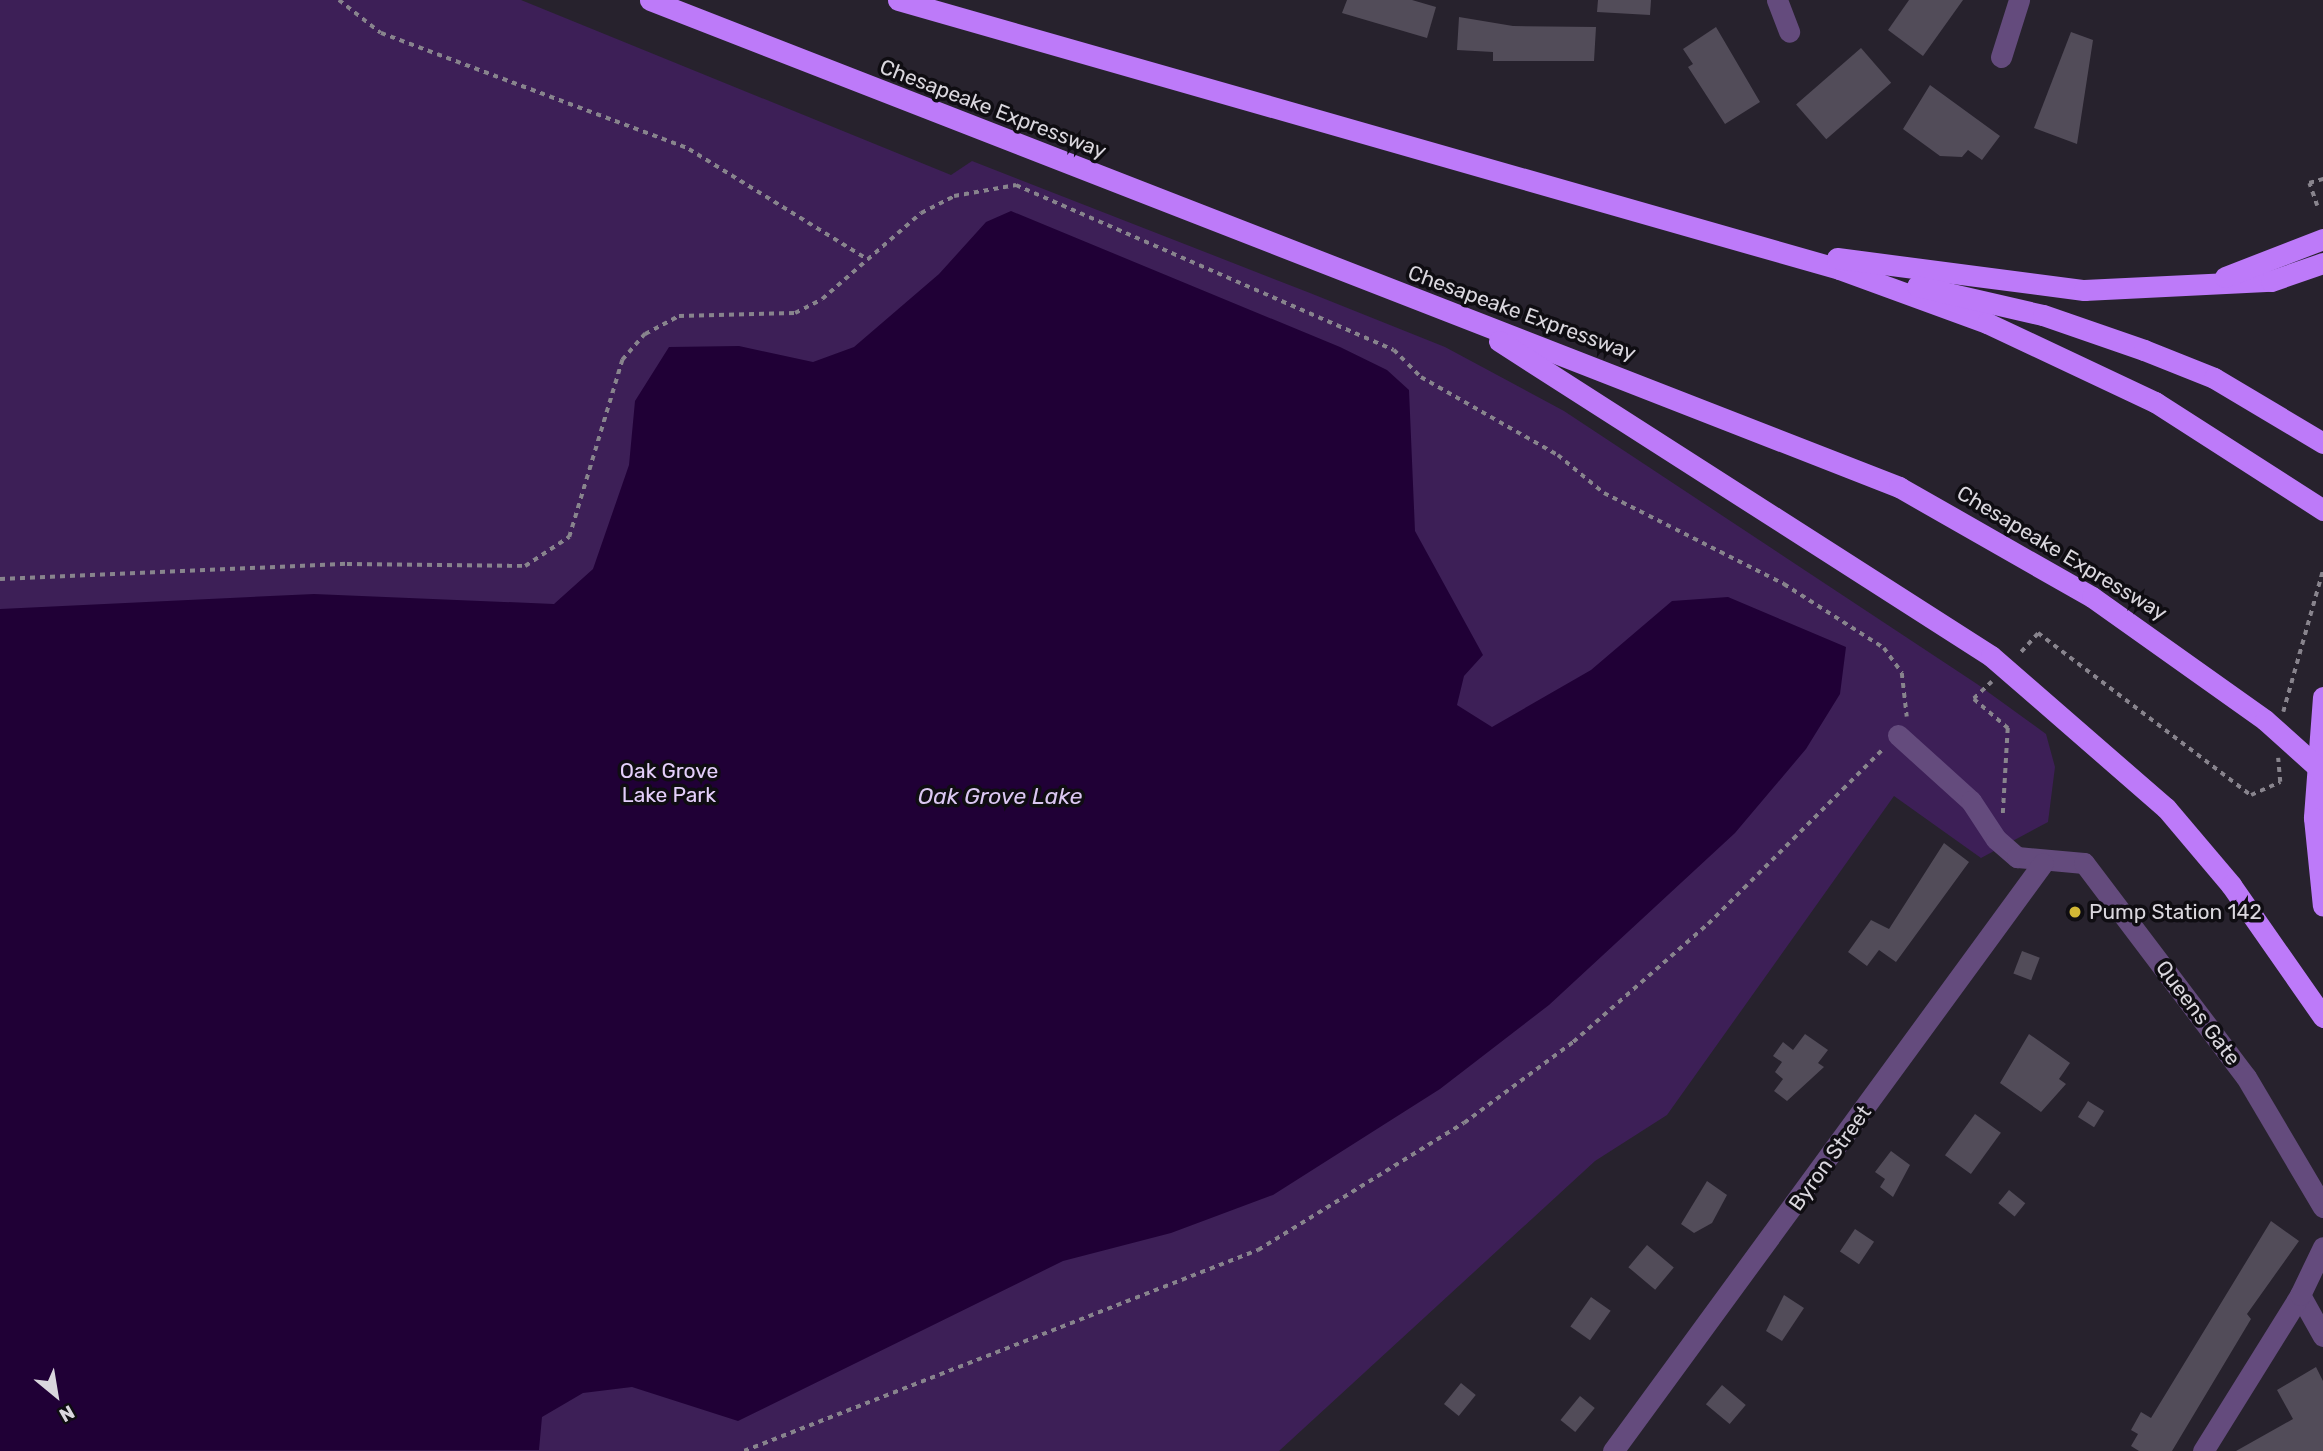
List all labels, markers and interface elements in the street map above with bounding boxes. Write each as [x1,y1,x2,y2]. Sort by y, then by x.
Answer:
street label: Chesapeake Expressway [876,54,1110,164]
street label: Chesapeake Expressway [1405,260,1639,366]
street label: Chesapeake Expressway [1952,480,2172,626]
park label: Oak Grove Lake Park [620,758,718,808]
water label: Oak Grove Lake [918,782,1082,810]
place label: Pump Station 142 [2089,899,2262,925]
marker: Pump Station 142 [2067,904,2083,920]
street label: Queens Gate [2150,956,2246,1070]
street label: Byron Street [1783,1100,1877,1216]
north arrow [21,1360,91,1430]
text: N [55,1400,78,1427]

